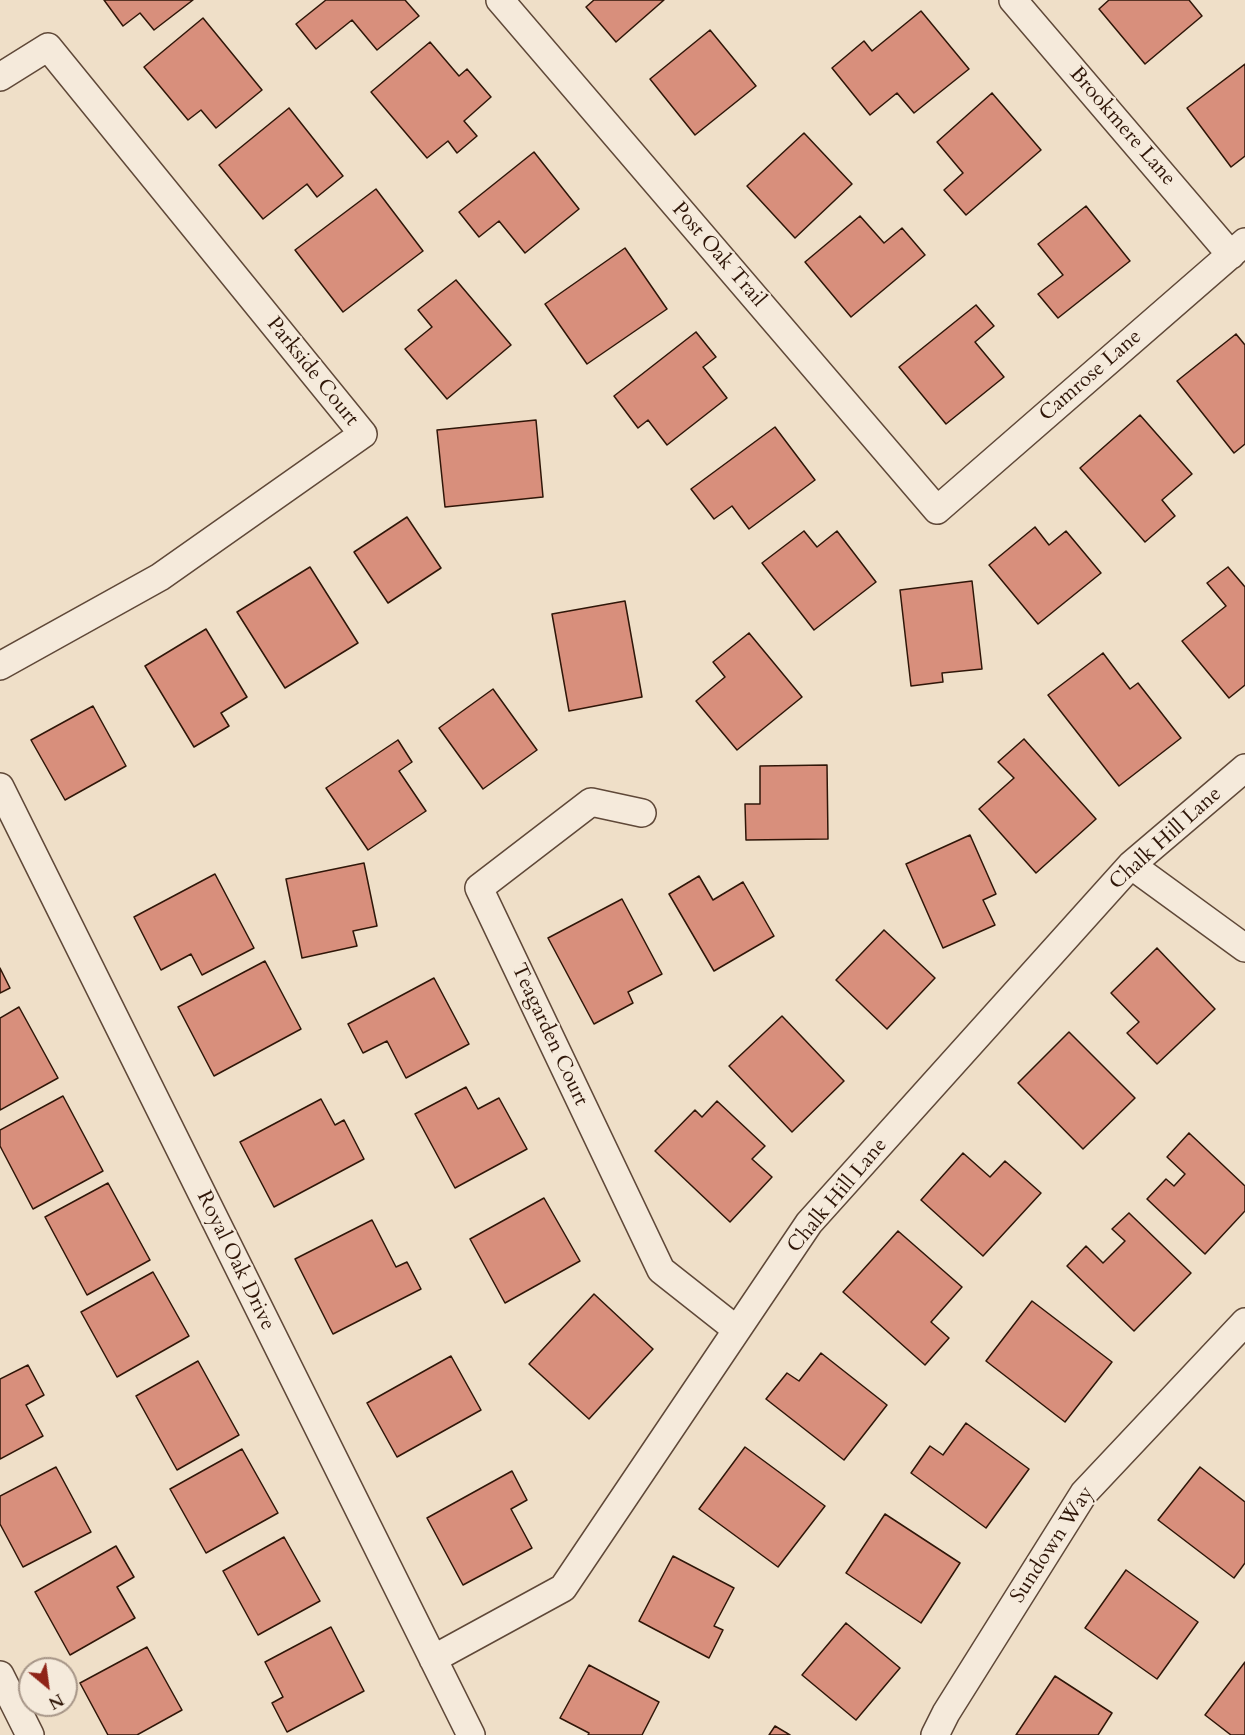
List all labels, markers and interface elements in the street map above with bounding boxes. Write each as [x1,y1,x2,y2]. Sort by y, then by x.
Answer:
street label: Brookmere Lane [1064,62,1180,192]
street label: Post Oak Trail [666,197,770,313]
street label: Parkside Court [260,312,364,432]
street label: Camrose Lane [1035,325,1147,427]
street label: Chalk Hill Lane [1105,782,1227,896]
street label: Teagarden Court [505,960,593,1110]
street label: Chalk Hill Lane [783,1134,893,1258]
street label: Royal Oak Drive [190,1187,280,1335]
street label: Sundown Way [1006,1482,1100,1608]
north arrow [18,1657,78,1717]
text: N [44,1688,67,1714]

